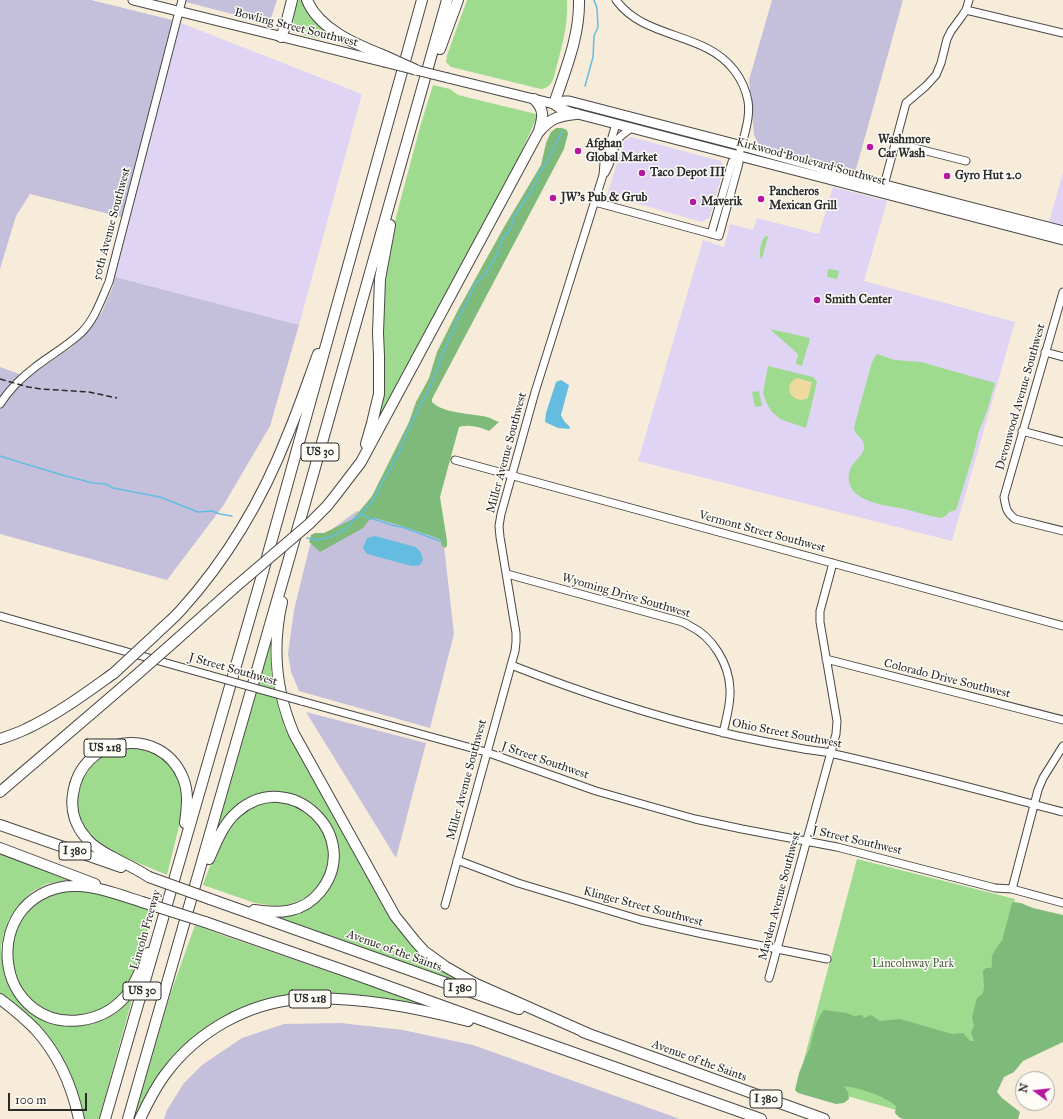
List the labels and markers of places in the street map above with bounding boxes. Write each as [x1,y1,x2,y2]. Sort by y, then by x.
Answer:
place label: Washmore Car Wash [878,133,930,161]
place label: Afghan Global Market [586,137,657,165]
marker: Washmore Car Wash [865,142,875,152]
marker: Afghan Global Market [573,146,583,156]
place label: Taco Depot III [650,166,725,180]
marker: Taco Depot III [637,168,647,178]
place label: Gyro Hut 2.0 [955,169,1022,183]
marker: Gyro Hut 2.0 [942,171,952,181]
place label: Pancheros Mexican Grill [769,185,837,213]
place label: JW's Pub & Grub [561,191,647,205]
marker: JW's Pub & Grub [548,193,558,203]
marker: Pancheros Mexican Grill [756,194,766,204]
place label: Maverik [701,195,742,209]
marker: Maverik [688,197,698,207]
place label: Smith Center [825,293,892,307]
marker: Smith Center [812,295,822,305]

